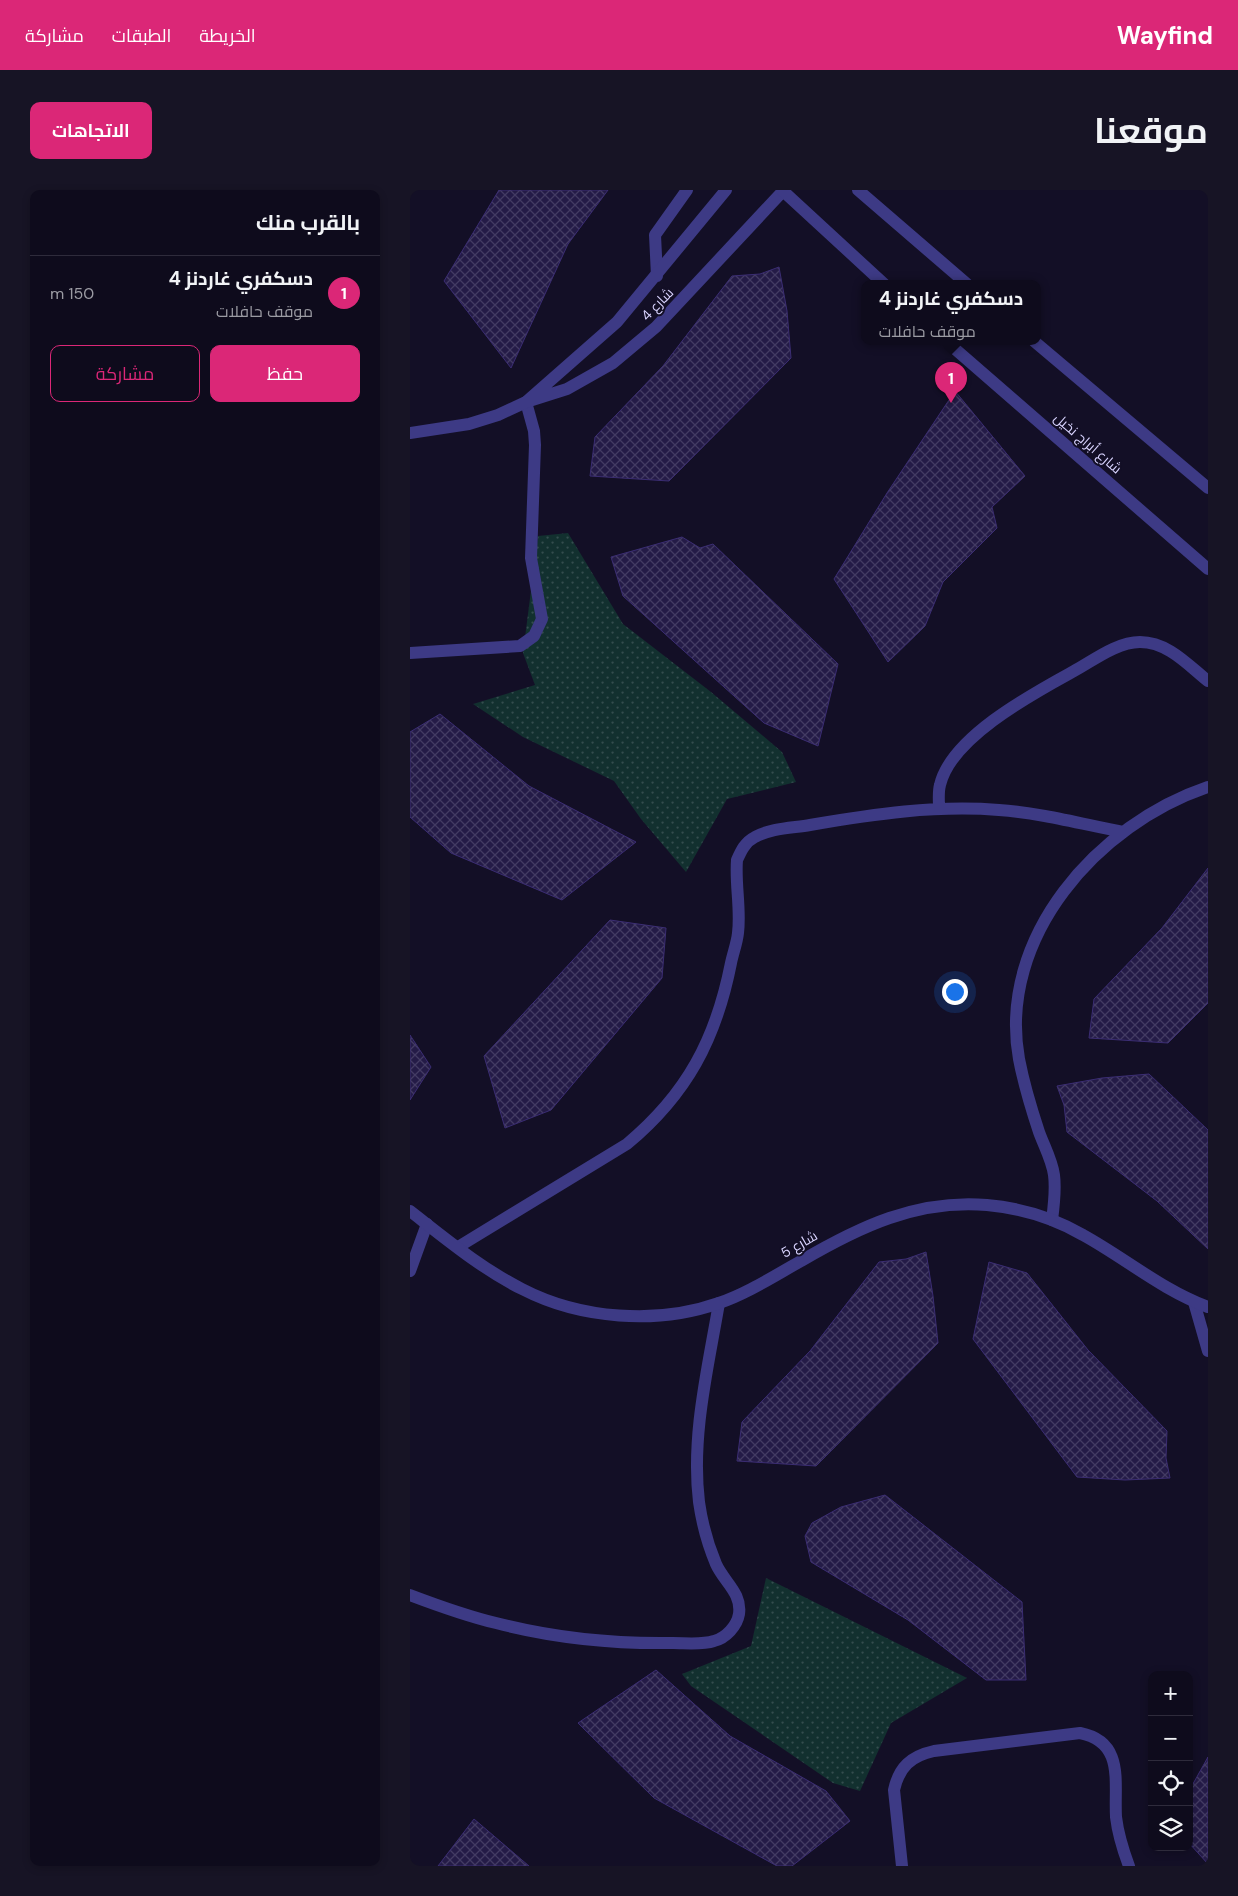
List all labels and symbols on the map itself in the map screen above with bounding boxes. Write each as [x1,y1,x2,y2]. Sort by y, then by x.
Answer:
street label: شارع 4 [637,284,677,324]
pin: 1 [935,362,967,403]
street label: شارع أبراج نخيل [1050,409,1126,477]
your location [942,979,968,1005]
street label: شارع 5 [777,1226,821,1262]

